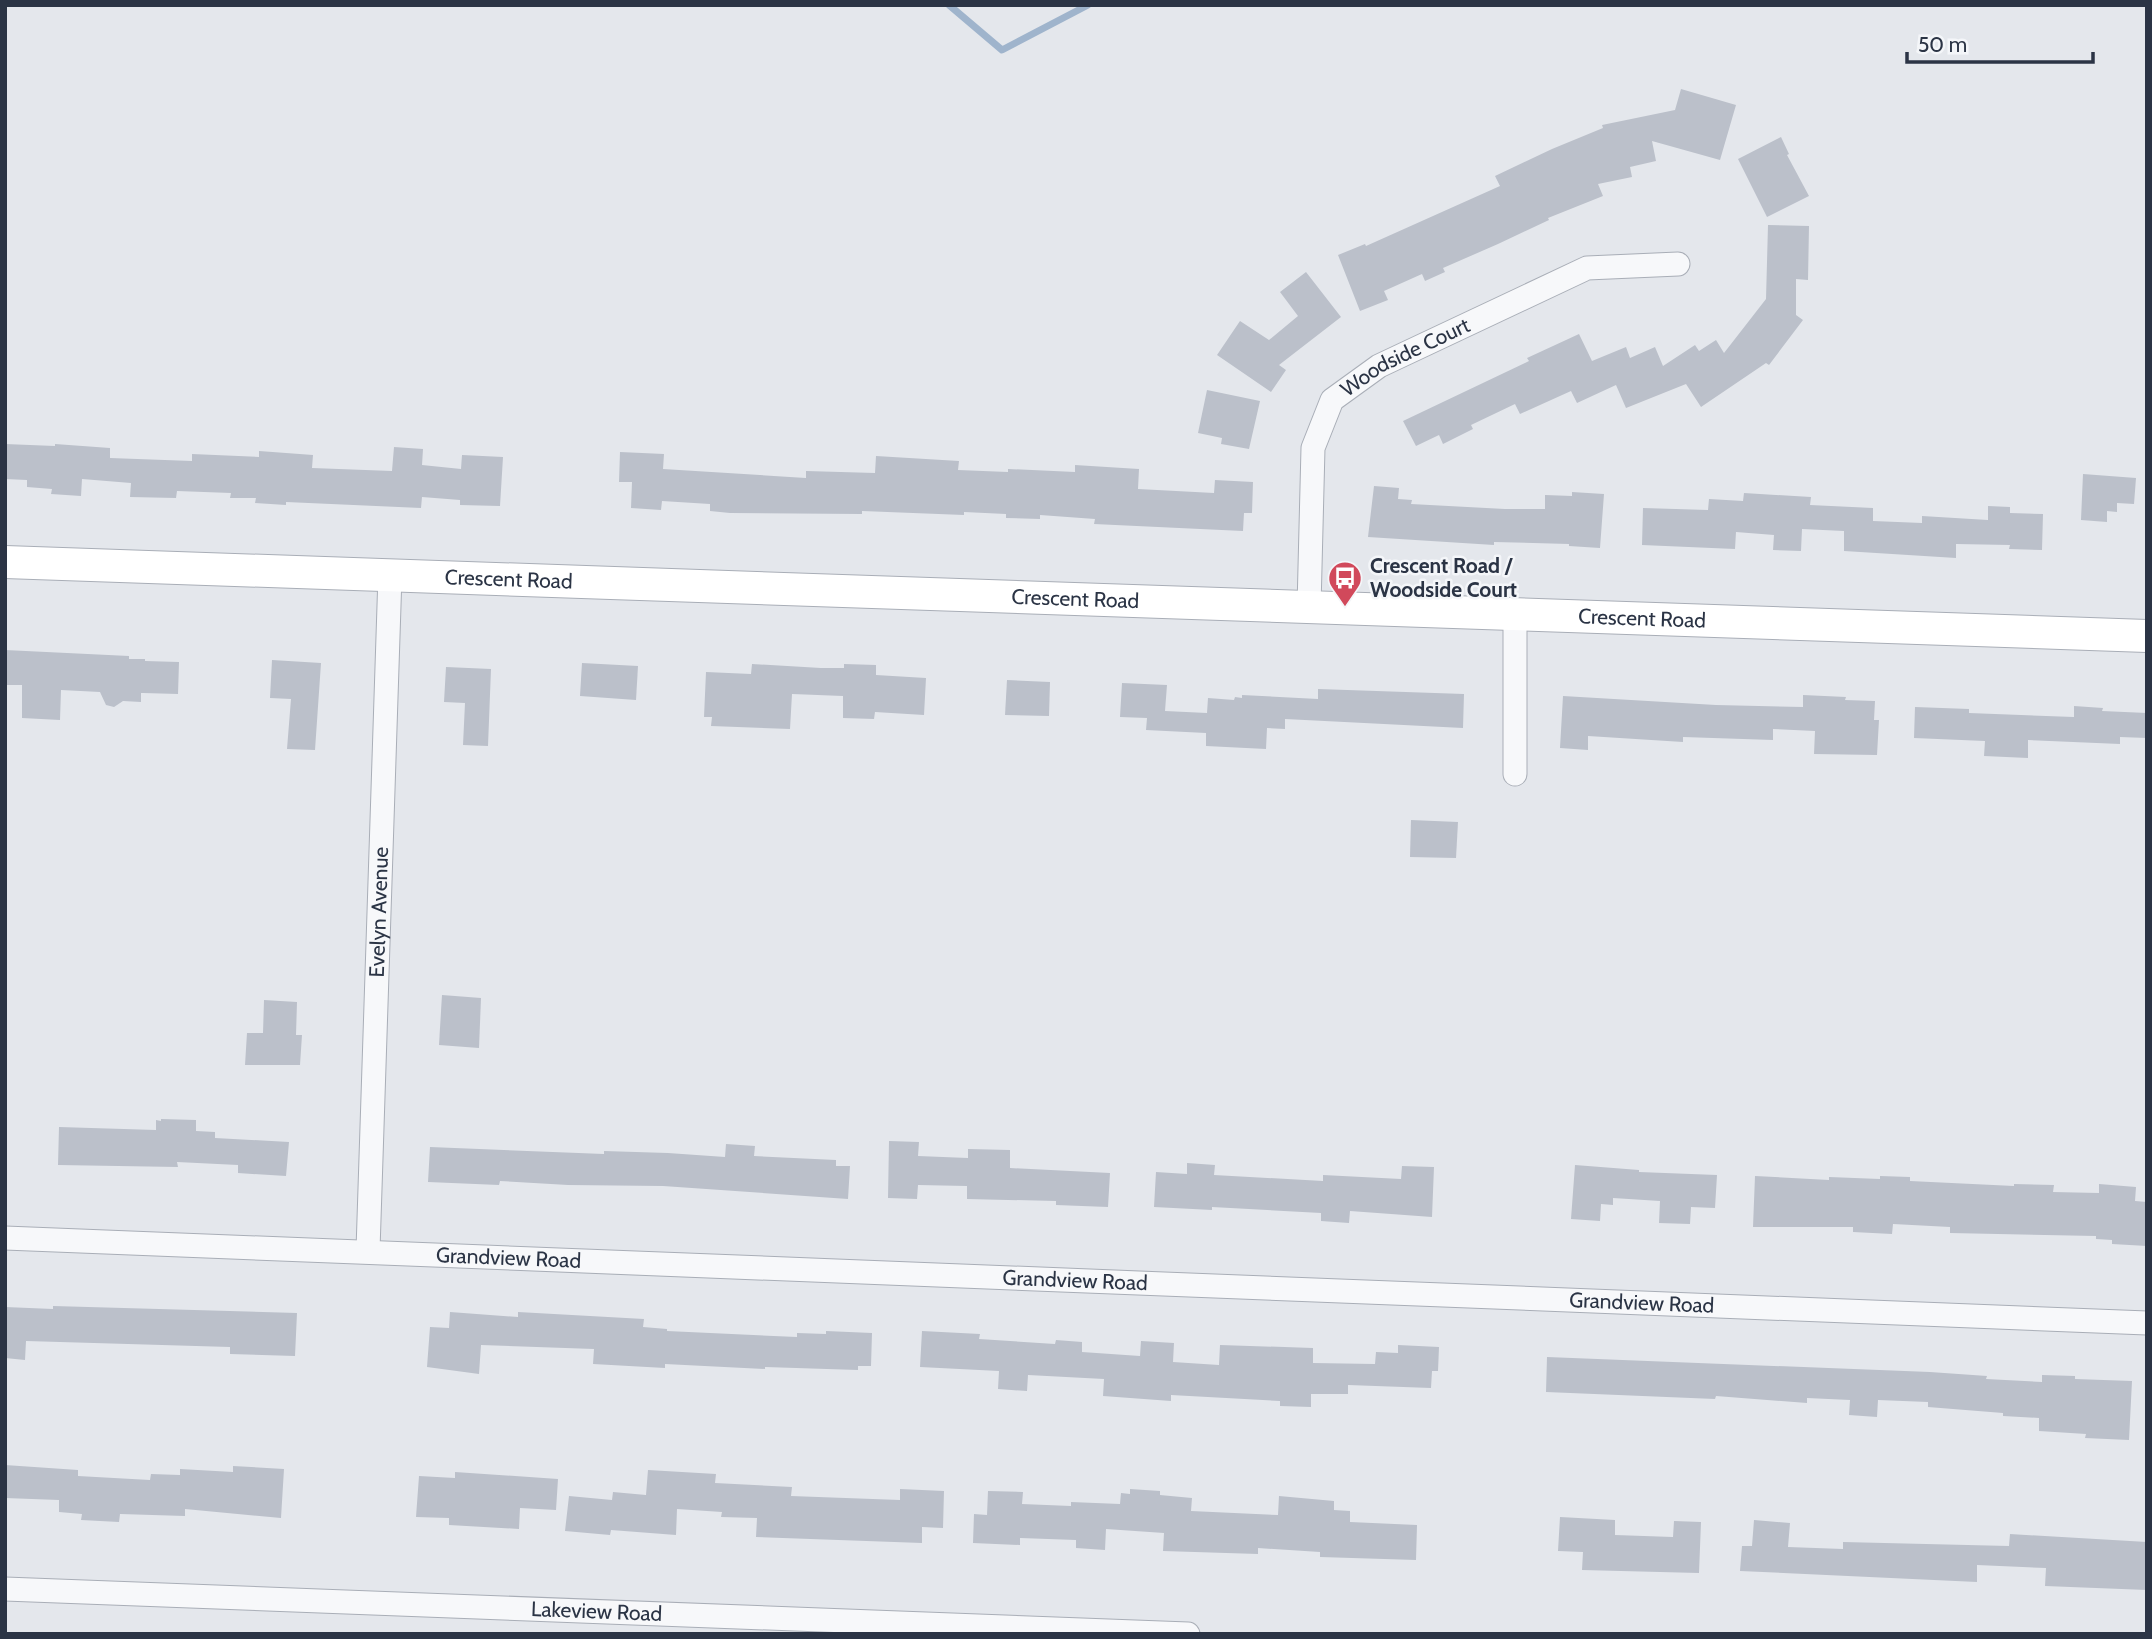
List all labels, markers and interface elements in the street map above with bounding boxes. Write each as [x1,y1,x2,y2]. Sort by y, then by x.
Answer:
scale bar [1907,21,2092,65]
text: 50 m [1918,32,1967,57]
street label: Woodside Court [1336,312,1474,402]
place label: Crescent Road / Woodside Court [1370,553,1517,602]
bus stop icon: Crescent Road / Woodside Court [1326,559,1364,608]
street label: Crescent Road [444,564,573,594]
street label: Crescent Road [1011,584,1140,613]
street label: Crescent Road [1578,603,1706,633]
street label: Evelyn Avenue [364,846,393,978]
street label: Grandview Road [436,1242,582,1273]
street label: Grandview Road [1002,1265,1148,1295]
street label: Grandview Road [1569,1287,1715,1318]
street label: Lakeview Road [530,1596,663,1626]

